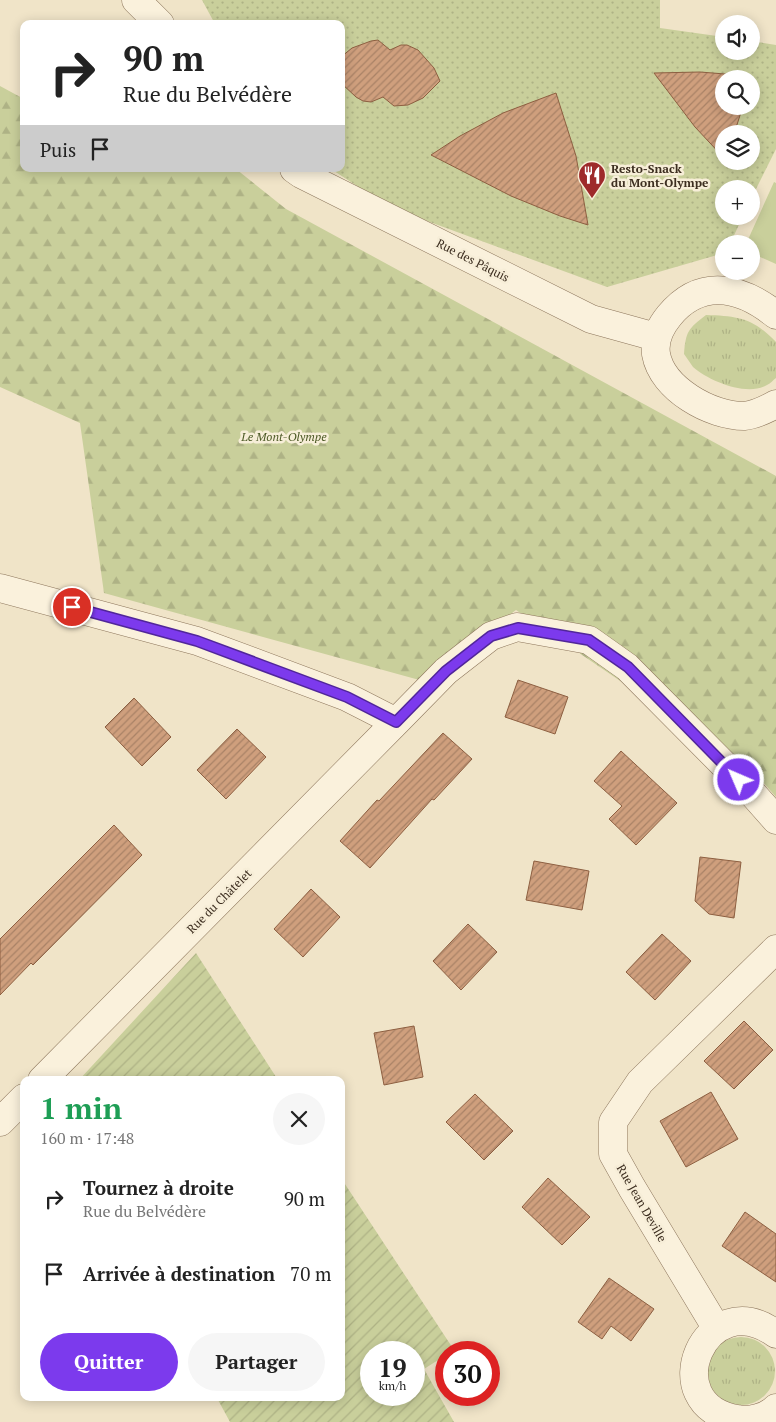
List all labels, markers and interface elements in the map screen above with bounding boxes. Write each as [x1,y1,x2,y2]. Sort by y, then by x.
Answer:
map controls [715,15,760,280]
button: sound [715,15,760,60]
text: 90 m [123,35,204,81]
icon: right [40,40,105,105]
button: search [715,70,760,115]
text: Rue du Belvédère [123,79,292,108]
button: layers [715,125,760,170]
icon: arrive [86,135,114,163]
text: Puis [40,137,76,162]
restaurant icon: Resto-Snack du Mont-Olympe [577,160,607,199]
place label: Resto-Snack du Mont-Olympe [611,161,709,190]
button: + [715,180,760,225]
street label: Rue des Pâquis [434,235,512,285]
button: − [715,235,760,280]
park label: Le Mont-Olympe [240,429,327,444]
pin [51,586,93,628]
icon: arrive [58,593,86,621]
position arrow [712,753,764,805]
street label: Rue du Châtelet [184,865,255,936]
text: 1 min [40,1088,122,1128]
button: close [273,1093,325,1145]
text: 160 m · 17:48 [40,1127,134,1149]
street label: Rue Jean Deville [614,1162,670,1244]
text: Tournez à droite [83,1175,234,1200]
icon: right [40,1185,68,1213]
text: 90 m [284,1186,325,1211]
text: Rue du Belvédère [83,1200,206,1222]
icon: arrive [40,1260,68,1288]
text: Arrivée à destination [83,1261,275,1286]
text: 70 m [290,1261,331,1286]
button: Quitter [40,1333,178,1391]
button: Partager [188,1333,325,1391]
speed limit sign: 30 [435,1341,500,1406]
text: 19 [378,1351,407,1384]
text: km/h [379,1378,406,1393]

